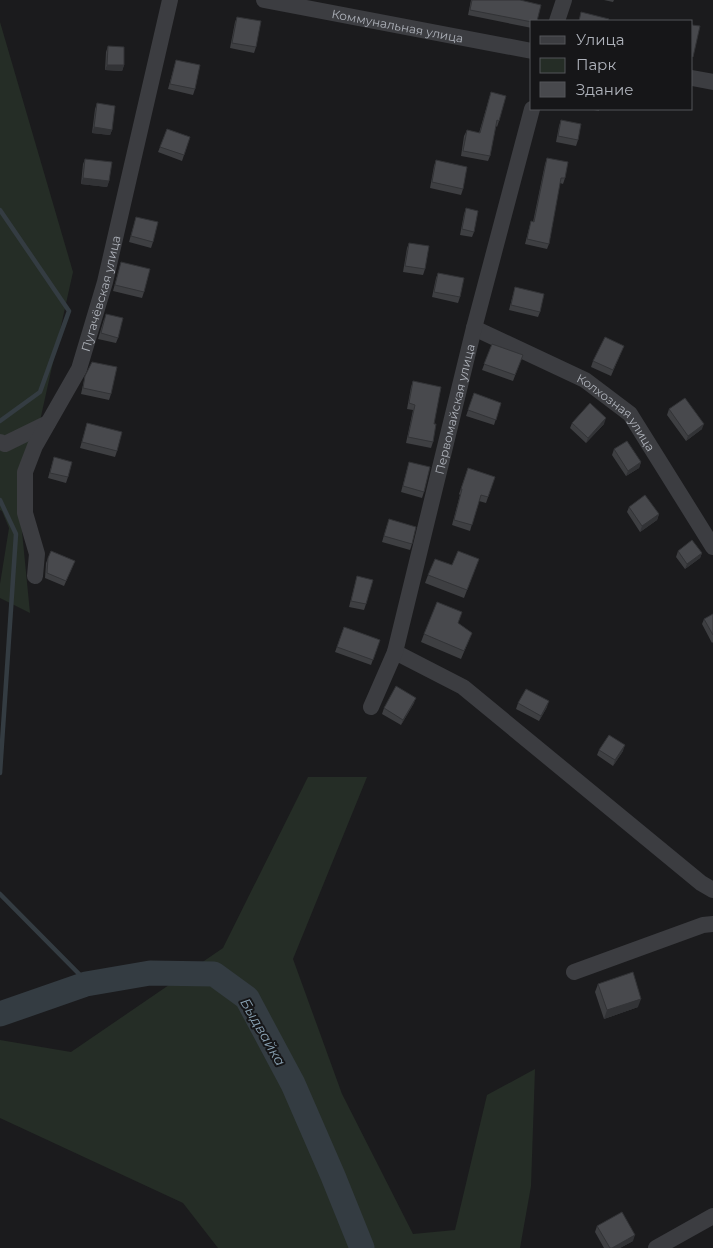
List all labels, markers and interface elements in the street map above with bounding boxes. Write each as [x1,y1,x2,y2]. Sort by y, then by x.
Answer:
street label: Коммунальная улица [330,6,465,45]
legend [530,20,693,110]
text: Улица [576,30,624,49]
text: Парк [576,55,616,74]
text: Здание [576,80,634,99]
street label: Пугачёвская улица [77,234,123,353]
street label: Первомайская улица [431,342,477,476]
street label: Колхозная улица [575,370,659,454]
water label: Быдвайка [236,995,290,1069]

